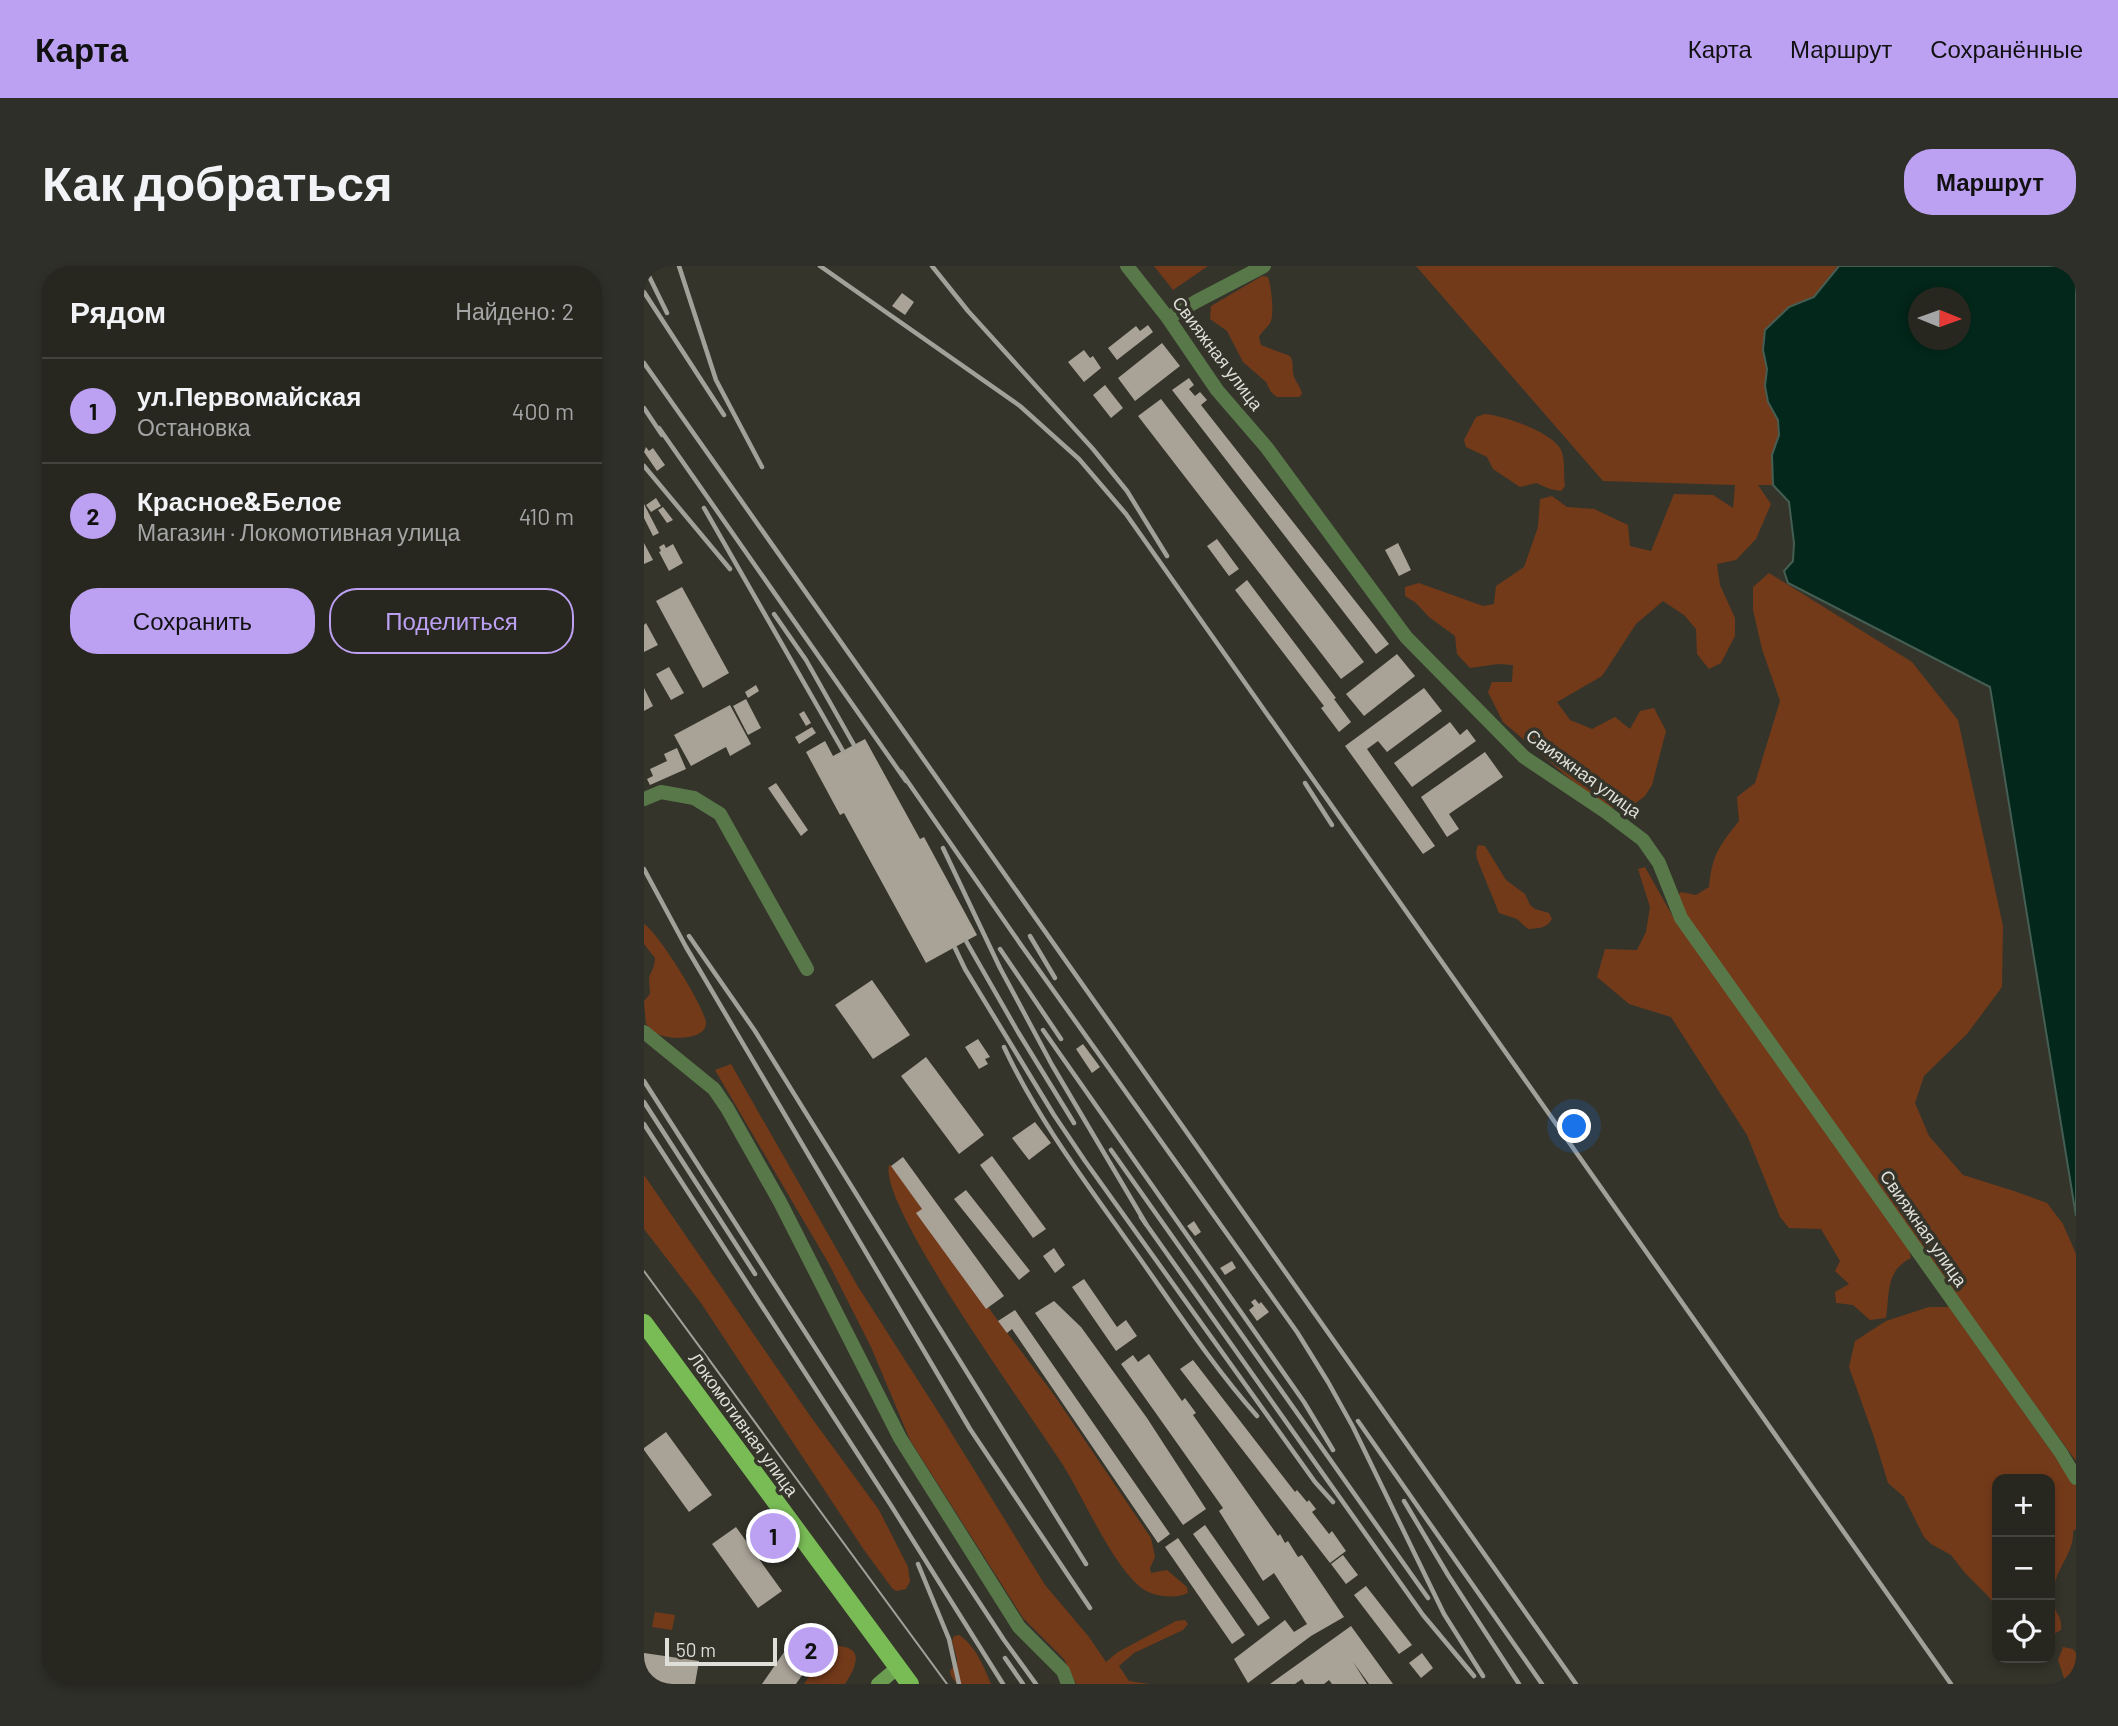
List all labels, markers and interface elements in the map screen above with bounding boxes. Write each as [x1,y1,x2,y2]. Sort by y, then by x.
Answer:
text: Карта [35,29,128,69]
text: Карта [1688,34,1752,63]
text: Маршрут [1790,34,1892,63]
text: Сохранённые [1930,34,2083,63]
button: Маршрут [1904,149,2076,215]
text: Как добраться [42,152,393,211]
north arrow [1908,287,1971,350]
street label: Свияжная улица [1168,292,1269,415]
text: Рядом [70,293,166,329]
text: Найдено: 2 [455,297,574,325]
text: ул.Первомайская [137,380,361,411]
text: 1 [89,397,97,425]
text: 400 m [512,397,574,425]
text: Остановка [137,413,251,441]
text: Красное&Белое [137,485,342,516]
text: 2 [87,502,99,530]
text: 410 m [519,502,574,530]
text: Магазин · Локомотивная улица [137,518,460,546]
button: Сохранить [70,588,315,654]
button: Поделиться [329,588,574,654]
street label: Свияжная улица [1522,724,1647,823]
your location [1557,1109,1591,1143]
street label: Свияжная улица [1876,1166,1973,1291]
street label: Локомотивная улица [684,1348,804,1501]
map controls [1992,1474,2055,1663]
button: + [1992,1474,2055,1537]
pin: 1 [750,1510,796,1562]
button: − [1992,1537,2055,1600]
button: locate [1992,1600,2055,1663]
pin: 2 [788,1624,834,1676]
scale bar [665,1635,777,1667]
text: 50 m [676,1638,716,1661]

